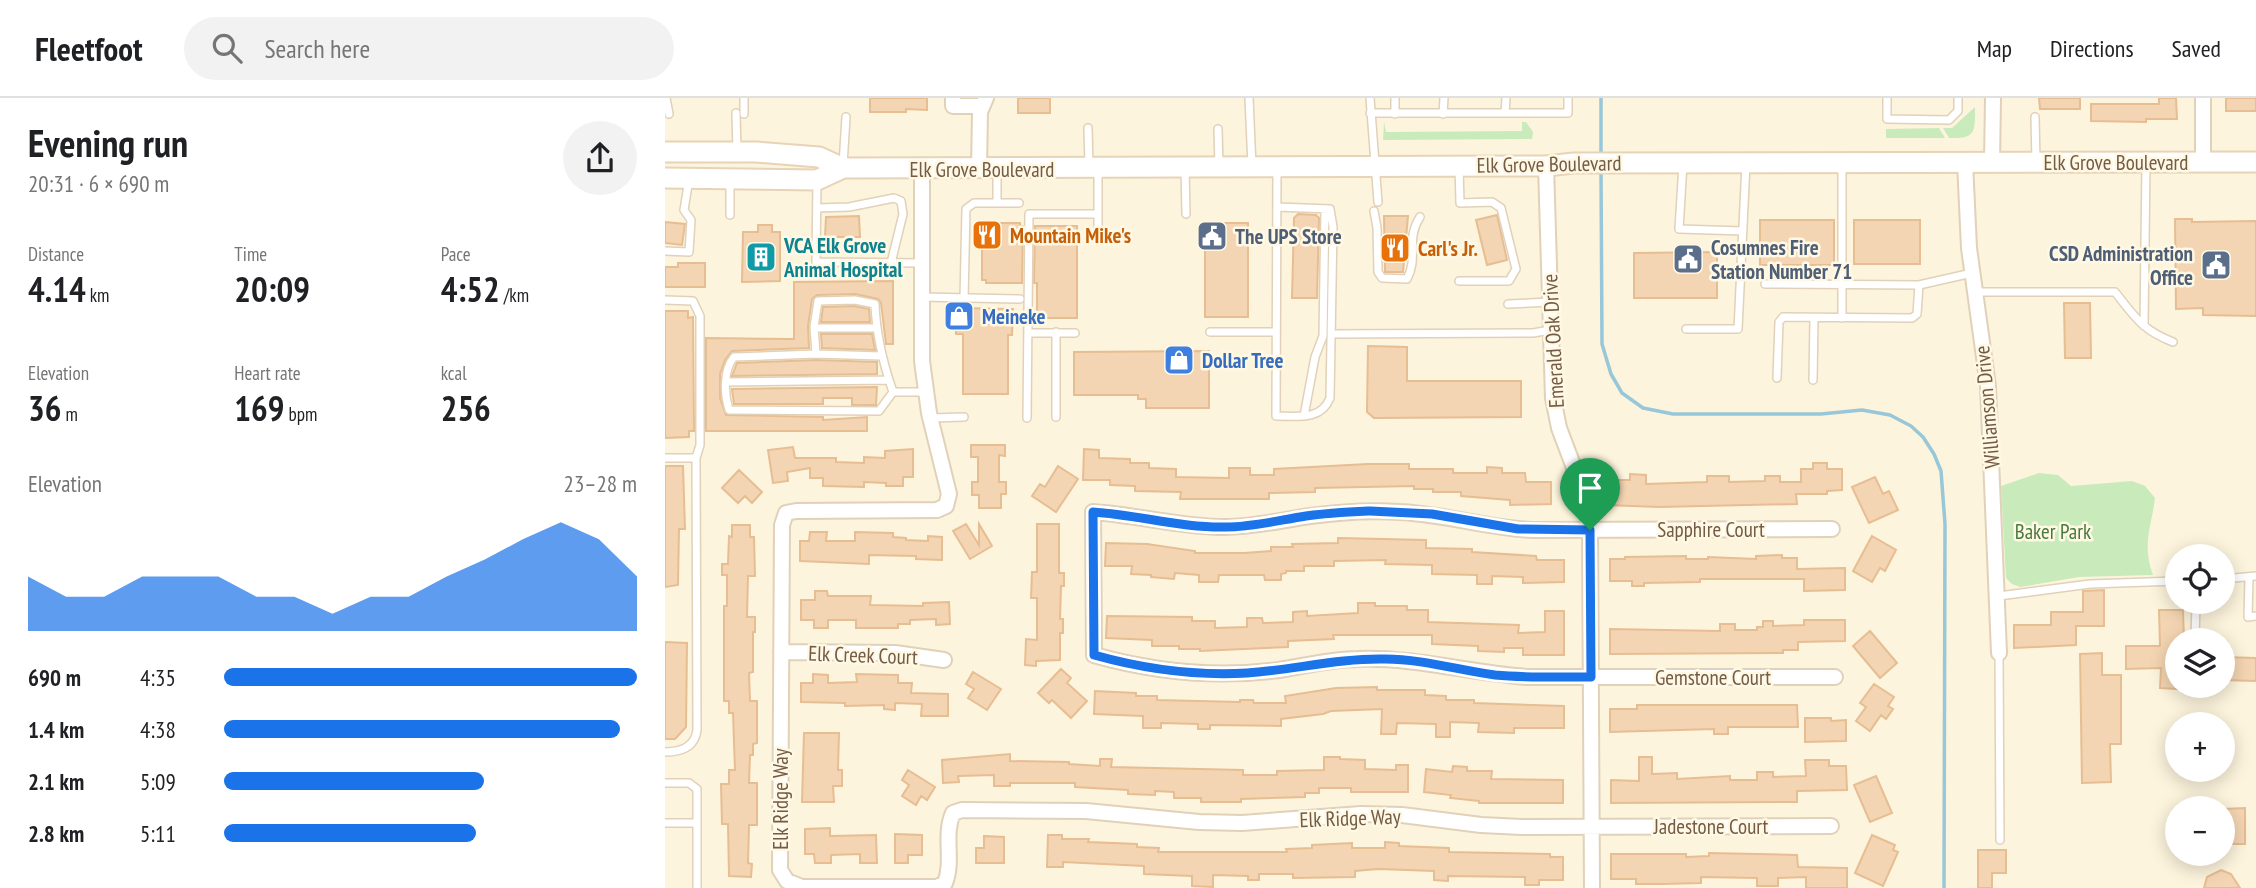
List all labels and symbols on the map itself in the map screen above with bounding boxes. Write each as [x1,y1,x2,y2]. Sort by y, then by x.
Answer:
street label: Elk Grove Boulevard [1476,149,1622,179]
street label: Elk Grove Boulevard [2044,149,2188,176]
street label: Elk Grove Boulevard [910,156,1054,183]
restaurant icon: Mountain Mike's [970,218,1004,252]
public building icon: The UPS Store [1195,219,1229,253]
place label: Mountain Mike's [1010,222,1131,249]
place label: The UPS Store [1235,223,1342,250]
restaurant icon: Carl's Jr. [1378,231,1412,265]
place label: VCA Elk Grove Animal Hospital [783,232,903,283]
place label: Cosumnes Fire Station Number 71 [1711,234,1852,285]
place label: Carl's Jr. [1418,235,1478,262]
building icon: VCA Elk Grove Animal Hospital [744,240,778,274]
place label: CSD Administration Office [2049,240,2193,291]
public building icon: Cosumnes Fire Station Number 71 [1671,242,1705,276]
public building icon: CSD Administration Office [2199,248,2233,282]
street label: Emerald Oak Drive [1536,273,1570,409]
shop icon: Meineke [942,299,976,333]
place label: Meineke [982,303,1046,330]
shop icon: Dollar Tree [1162,343,1196,377]
street label: Williamson Drive [1968,345,2006,469]
place label: Dollar Tree [1202,347,1284,374]
pin [1560,458,1620,530]
street label: Sapphire Court [1657,516,1765,543]
park label: Baker Park [2015,518,2091,545]
street label: Elk Creek Court [808,640,918,670]
street label: Gemstone Court [1655,664,1771,691]
street label: Elk Ridge Way [767,748,794,850]
street label: Elk Ridge Way [1299,803,1401,833]
street label: Jadestone Court [1653,813,1769,840]

